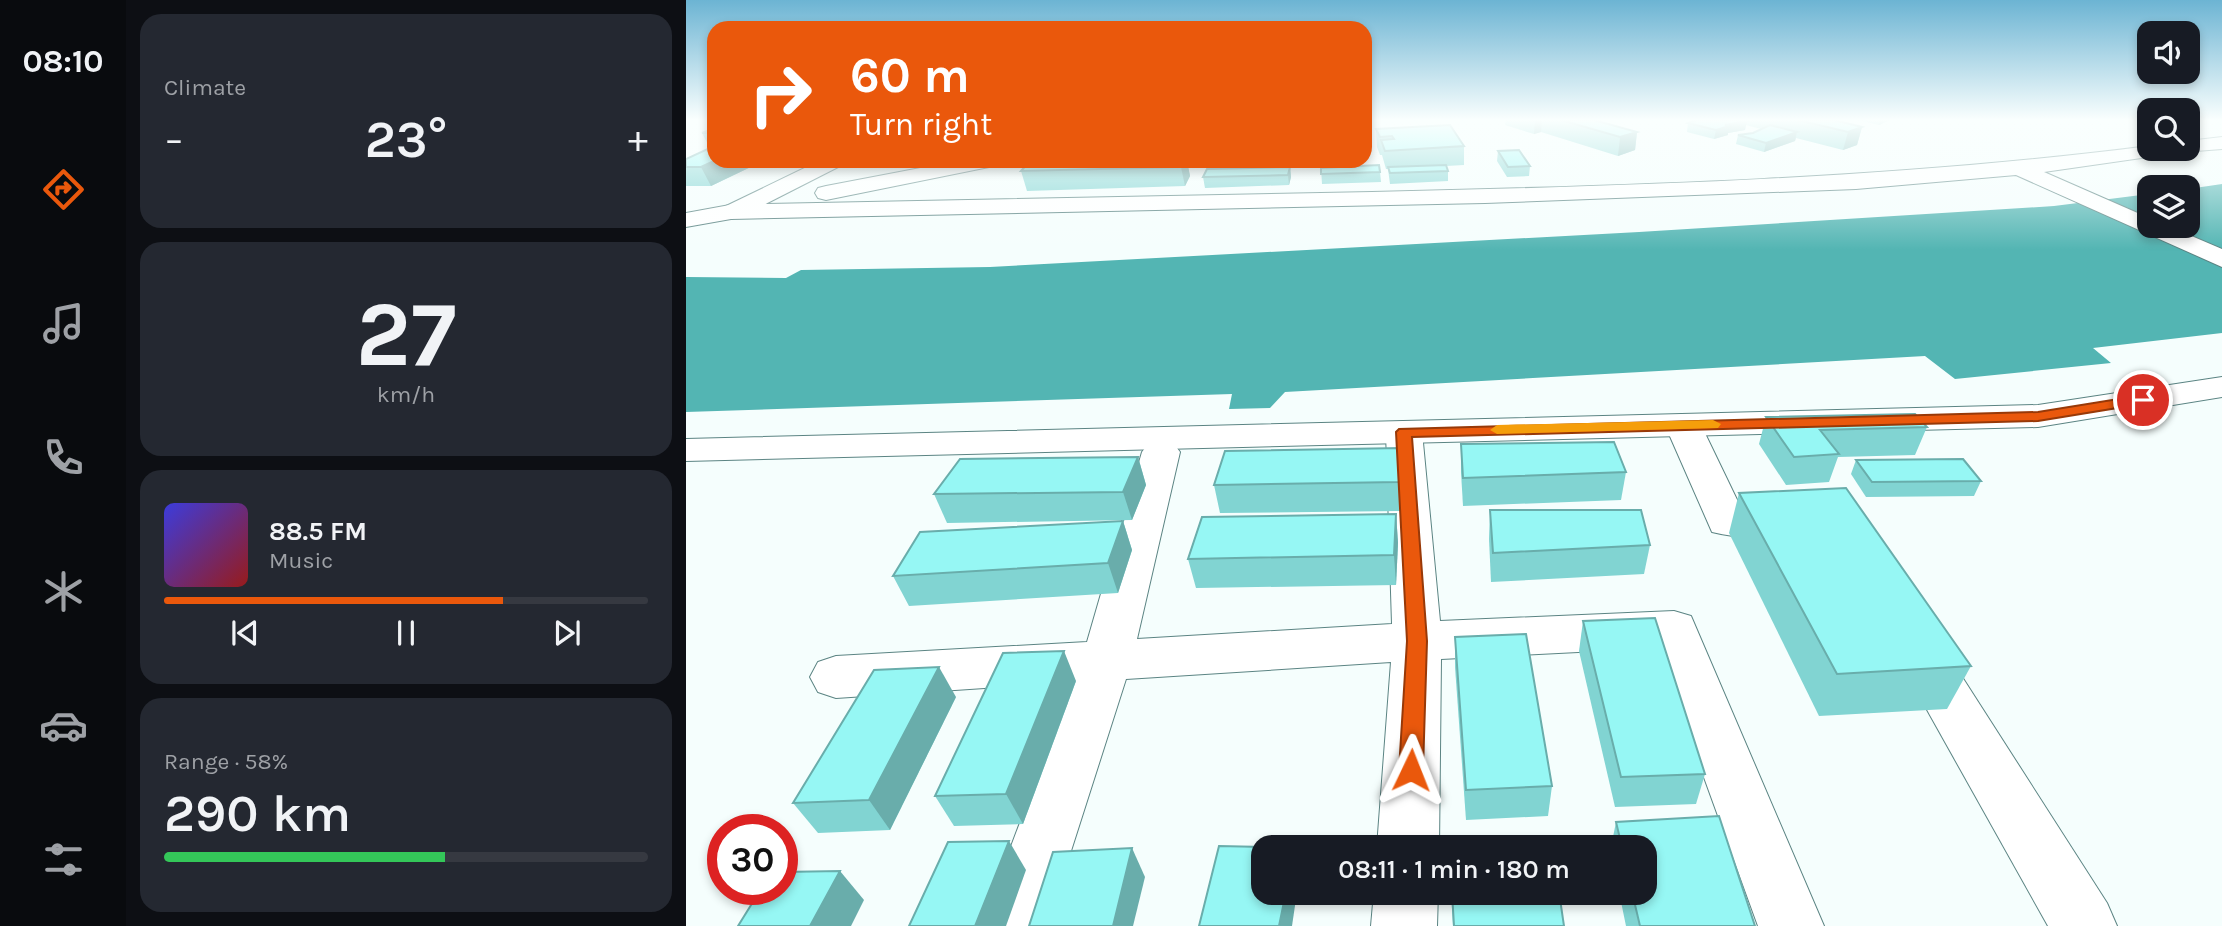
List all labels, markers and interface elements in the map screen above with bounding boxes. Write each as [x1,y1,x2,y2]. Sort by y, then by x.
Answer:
map controls [2137,21,2200,238]
button: sound [2137,21,2200,84]
text: 08:10 [22,43,104,80]
text: 60 m [850,47,970,104]
icon: right [735,49,826,140]
text: Climate [164,74,246,101]
button: search [2137,98,2200,161]
text: Turn right [850,106,992,143]
text: 23° [365,109,447,170]
text: − [164,117,184,162]
text: + [628,117,648,162]
icon: directions [39,165,88,214]
button: layers [2137,175,2200,238]
text: 27 [356,282,456,388]
icon: music [39,299,88,348]
pin [2113,370,2173,430]
text: km/h [377,381,435,408]
icon: arrive [2124,381,2162,419]
icon: phone [39,433,88,482]
text: 88.5 FM [269,516,367,547]
text: Music [269,547,333,574]
icon: climate [39,567,88,616]
icon: previous [226,614,264,652]
icon: pause [387,614,425,652]
icon: next [548,614,586,652]
icon: car [39,701,88,750]
position arrow [1374,733,1448,807]
text: Range · 58% [164,748,288,775]
text: 290 km [164,783,351,844]
speed limit sign: 30 [707,814,798,905]
icon: filters [39,835,88,884]
text: 08:11 · 1 min · 180 m [1338,854,1570,885]

